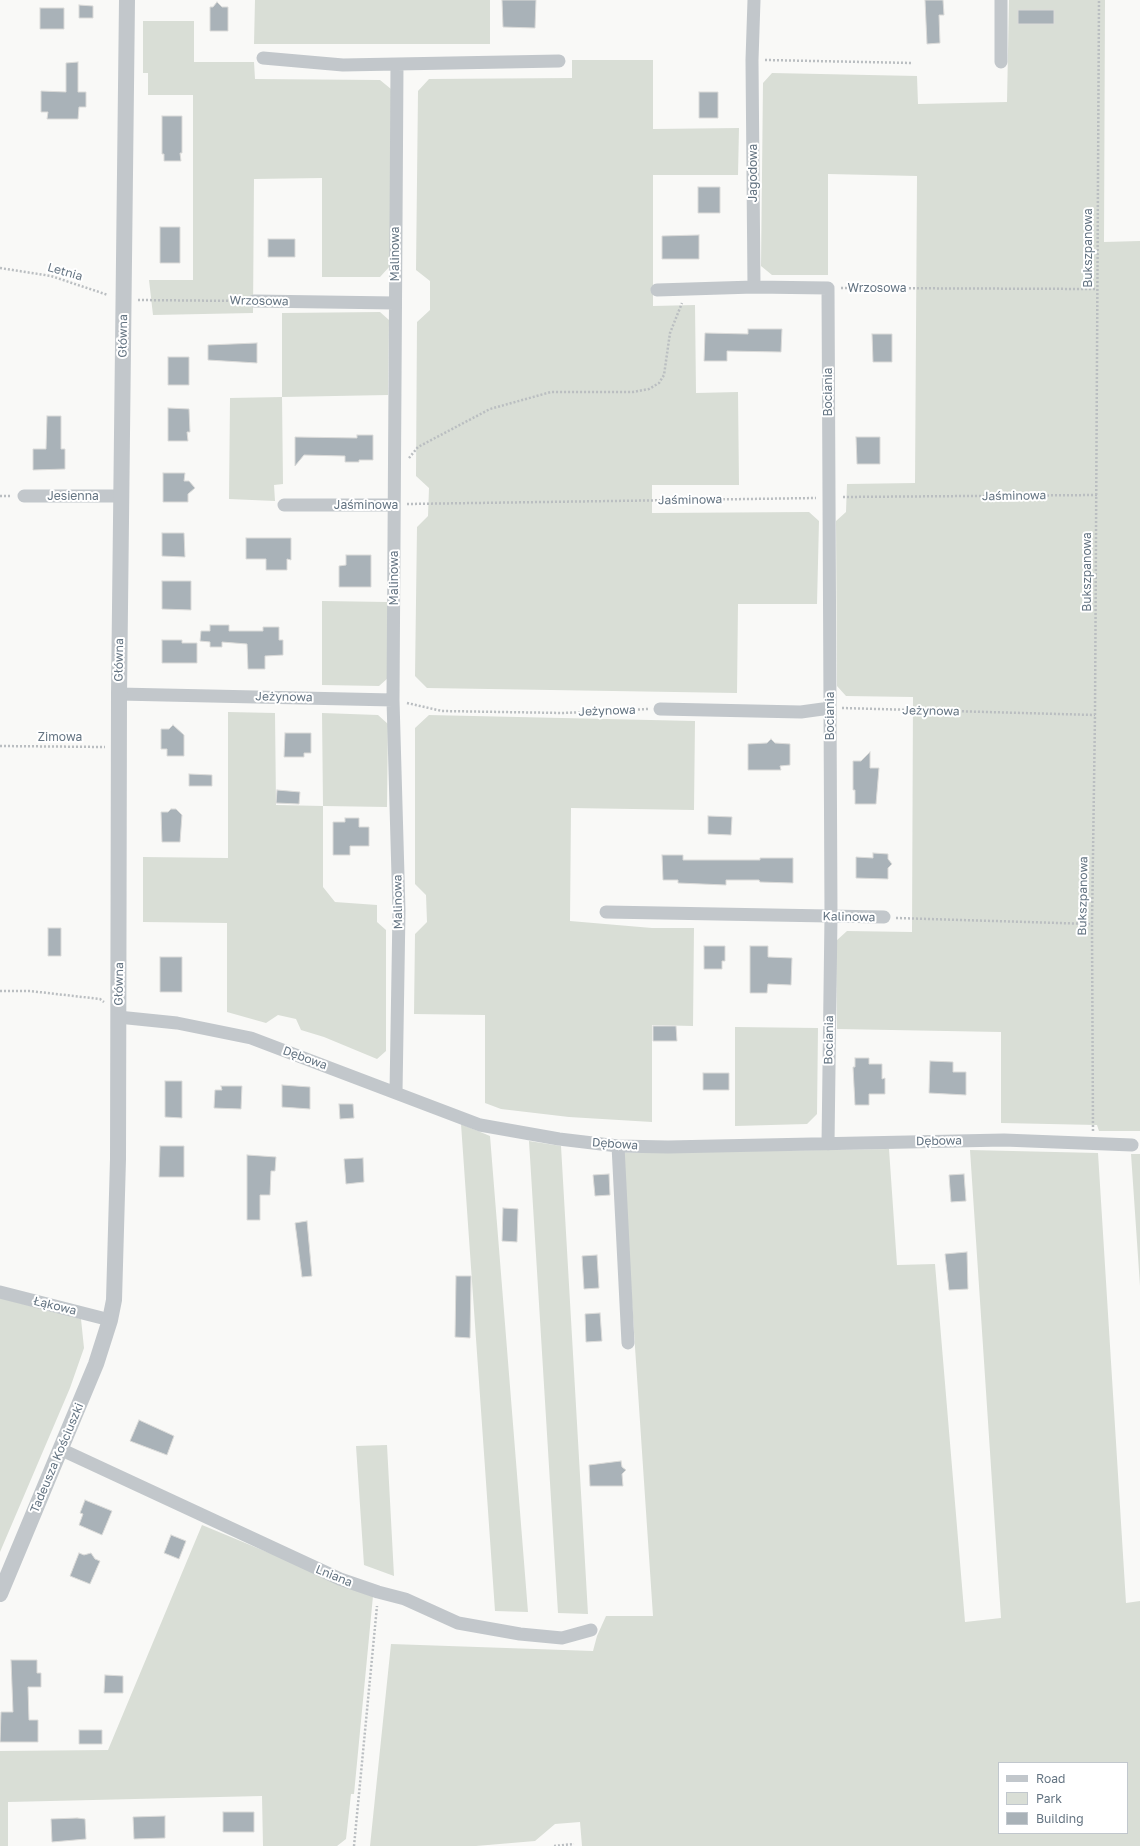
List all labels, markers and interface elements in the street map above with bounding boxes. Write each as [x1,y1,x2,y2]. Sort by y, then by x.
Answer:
street label: Jagodowa [746,144,760,202]
street label: Bukszpanowa [1081,208,1095,288]
street label: Malinowa [388,227,402,281]
street label: Letnia [46,260,84,284]
street label: Wrzosowa [847,281,907,295]
street label: Wrzosowa [229,293,289,309]
street label: Główna [115,314,131,358]
street label: Bociania [821,367,835,417]
street label: Jaśminowa [982,488,1046,504]
street label: Jesienna [47,489,99,503]
street label: Jaśminowa [658,492,722,508]
street label: Jaśminowa [334,498,398,512]
street label: Bukszpanowa [1080,532,1094,612]
street label: Malinowa [387,551,401,605]
street label: Główna [111,638,127,682]
street label: Jeżynowa [255,689,313,705]
street label: Bociania [823,691,837,741]
street label: Jeżynowa [578,703,636,719]
street label: Jeżynowa [902,703,960,719]
street label: Zimowa [38,730,82,744]
street label: Bukszpanowa [1075,856,1091,936]
street label: Malinowa [390,874,406,930]
street label: Kalinowa [823,909,875,925]
street label: Główna [111,962,127,1006]
street label: Bociania [821,1015,837,1065]
street label: Dębowa [281,1043,329,1073]
street label: Dębowa [916,1133,962,1149]
street label: Dębowa [592,1135,638,1153]
street label: Łąkowa [32,1294,78,1318]
street label: Tadeusza Kościuszki [27,1401,87,1515]
street label: Lniana [314,1562,354,1590]
legend [998,1762,1128,1834]
text: Road [1036,1771,1065,1786]
text: Park [1036,1791,1062,1806]
text: Building [1036,1811,1084,1826]

